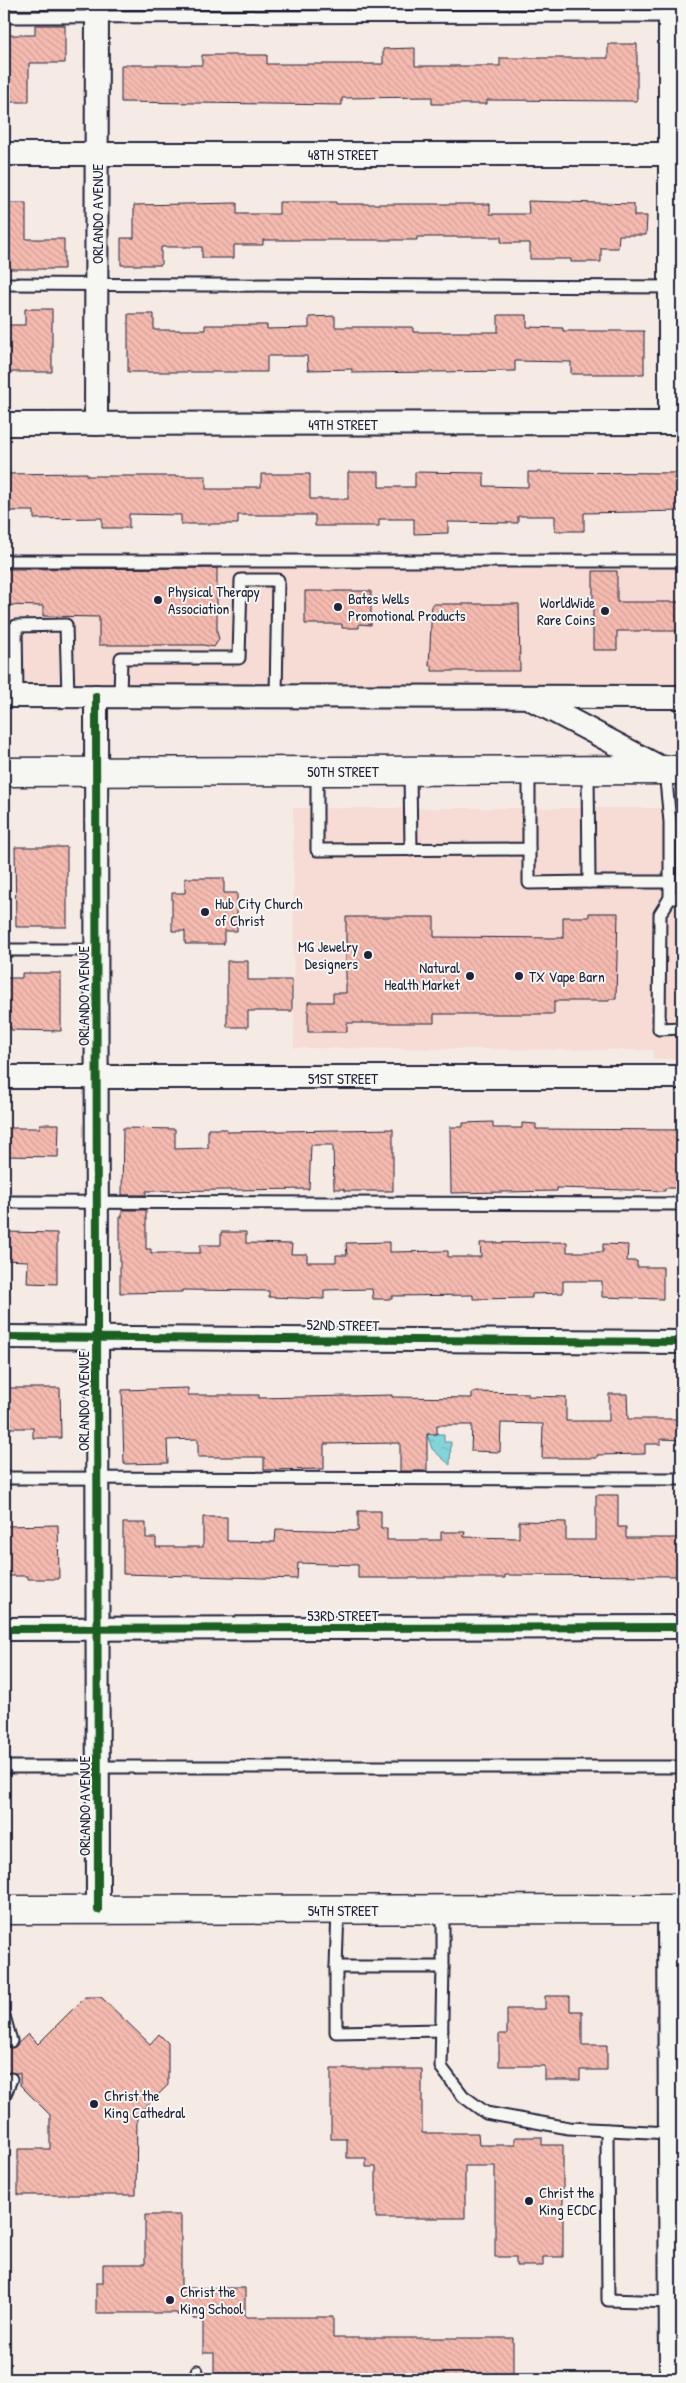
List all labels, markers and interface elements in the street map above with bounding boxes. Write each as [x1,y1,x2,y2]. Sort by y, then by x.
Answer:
street label: 48TH STREET [308,144,379,165]
street label: ORLANDO AVENUE [87,164,108,264]
street label: 49TH STREET [308,414,379,435]
place label: Physical Therapy Association [168,581,260,619]
place label: Bates Wells Promotional Products [348,588,466,626]
place label: WorldWide Rare Coins [537,592,595,630]
marker: Physical Therapy Association [152,594,164,606]
marker: Bates Wells Promotional Products [332,601,344,613]
marker: WorldWide Rare Coins [599,605,611,617]
street label: 50TH STREET [307,761,380,782]
place label: Hub City Church of Christ [215,893,303,931]
marker: Hub City Church of Christ [199,906,211,918]
place label: MG Jewelry Designers [298,936,358,974]
street label: ORLANDO AVENUE [73,946,94,1046]
marker: MG Jewelry Designers [362,949,374,961]
place label: Natural Health Market [384,957,461,995]
place label: TX Vape Barn [529,966,605,987]
marker: Natural Health Market [464,970,476,982]
marker: TX Vape Barn [513,970,525,982]
street label: 51ST STREET [308,1068,379,1089]
street label: 52ND STREET [306,1314,381,1336]
street label: ORLANDO AVENUE [73,1351,94,1451]
street label: 53RD STREET [307,1605,380,1626]
street label: ORLANDO AVENUE [74,1756,95,1856]
street label: 54TH STREET [308,1900,379,1921]
place label: Christ the King Cathedral [104,2085,185,2123]
marker: Christ the King Cathedral [88,2098,100,2110]
place label: Christ the King ECDC [539,2182,597,2220]
marker: Christ the King ECDC [523,2195,535,2207]
place label: Christ the King School [180,2281,243,2319]
marker: Christ the King School [164,2294,176,2306]

